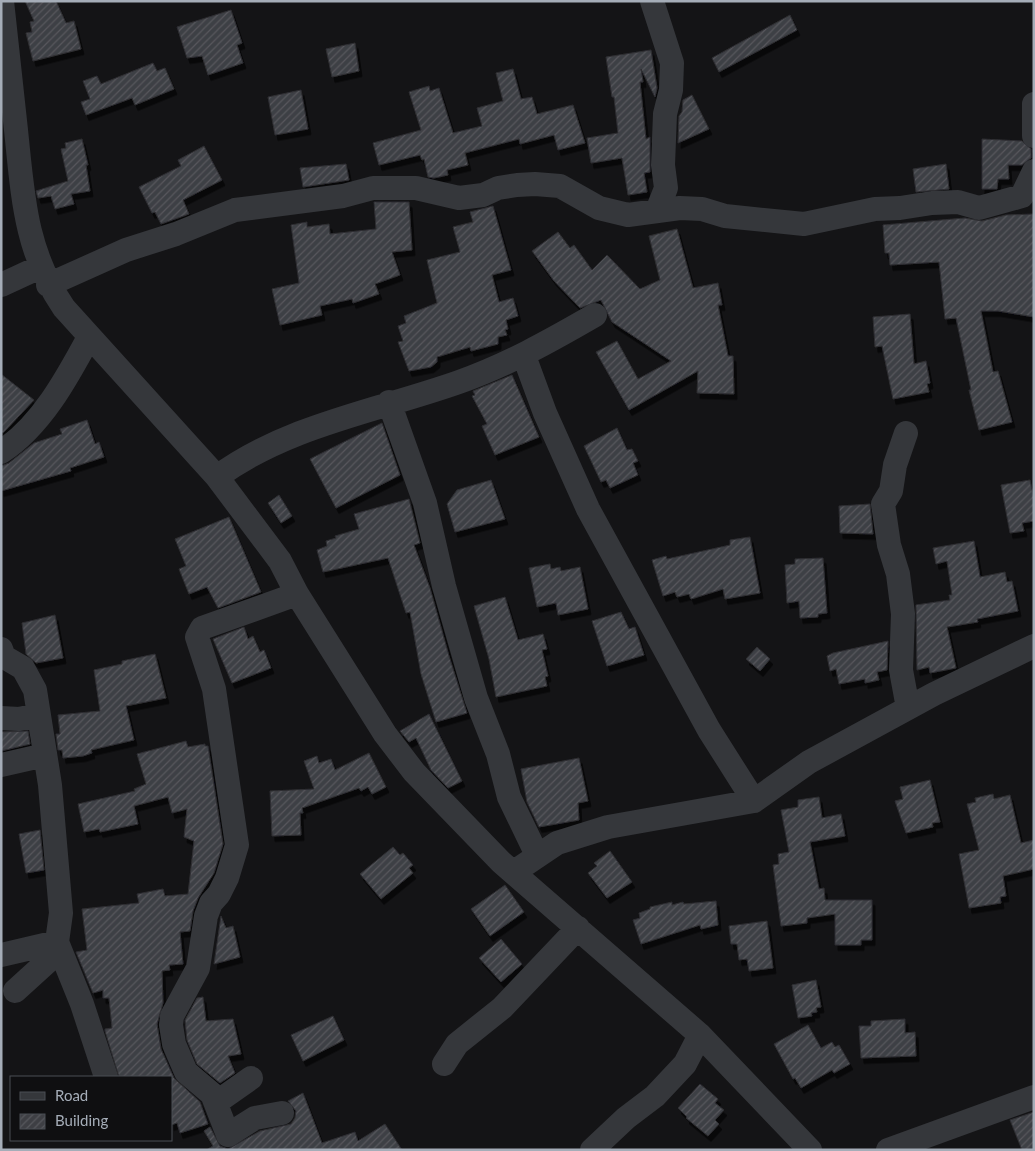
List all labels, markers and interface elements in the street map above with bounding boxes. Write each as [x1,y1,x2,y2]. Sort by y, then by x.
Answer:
legend [10,1076,172,1141]
text: Road [55,1086,88,1104]
text: Building [55,1111,108,1129]

